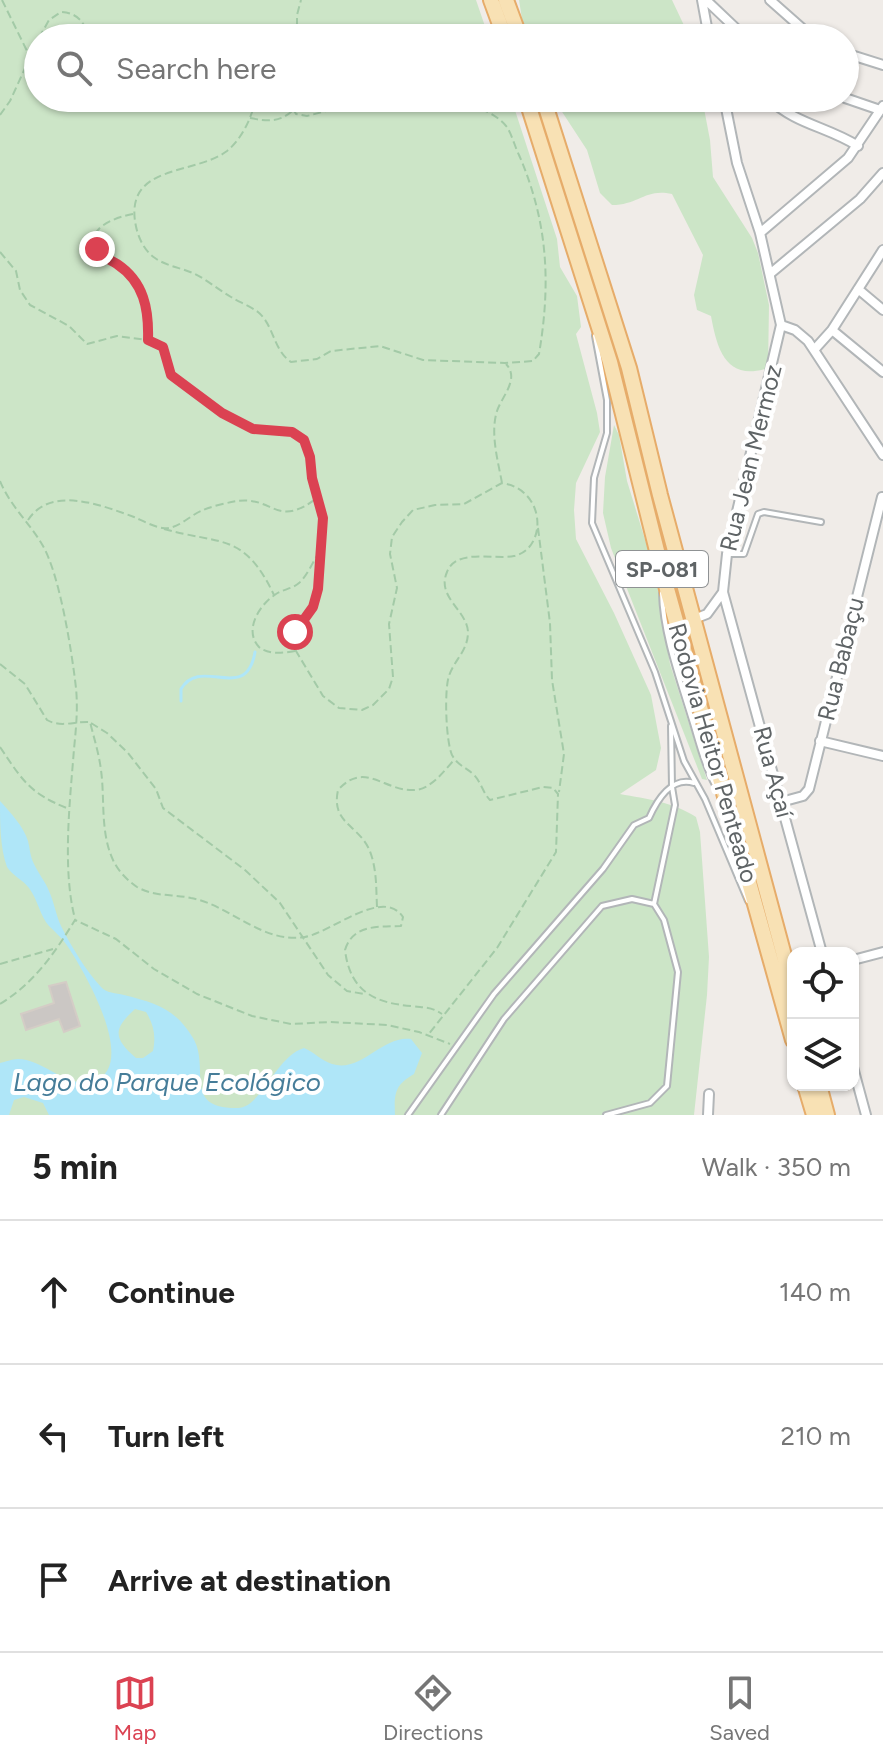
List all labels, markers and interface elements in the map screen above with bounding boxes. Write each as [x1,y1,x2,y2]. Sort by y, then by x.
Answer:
search box [24,24,859,112]
icon: search [52,46,96,90]
text: Search here [116,50,276,87]
route end [79,231,115,267]
street label: Rua Jean Mermoz [713,362,788,554]
road number: SP-081 [616,551,708,587]
street label: Rua Babaçu [811,594,870,724]
route start [277,614,313,650]
street label: Rodovia Heitor Penteado [662,620,764,886]
street label: Rua Açaí [747,723,800,822]
map controls [787,947,859,1091]
button: locate [787,947,859,1019]
button: layers [787,1019,859,1091]
water label: Lago do Parque Ecológico [13,1066,321,1098]
text: 5 min [32,1147,118,1188]
text: Walk · 350 m [702,1151,851,1183]
icon: ahead [32,1270,76,1314]
text: Continue [108,1274,235,1311]
text: 140 m [779,1276,851,1308]
icon: left [32,1414,76,1458]
text: Turn left [108,1418,225,1455]
text: 210 m [781,1420,851,1452]
icon: arrive [32,1558,76,1602]
text: Arrive at destination [108,1562,391,1599]
tab: Map [113,1671,157,1746]
tab: Directions [383,1671,483,1746]
tab: Saved [709,1671,770,1746]

